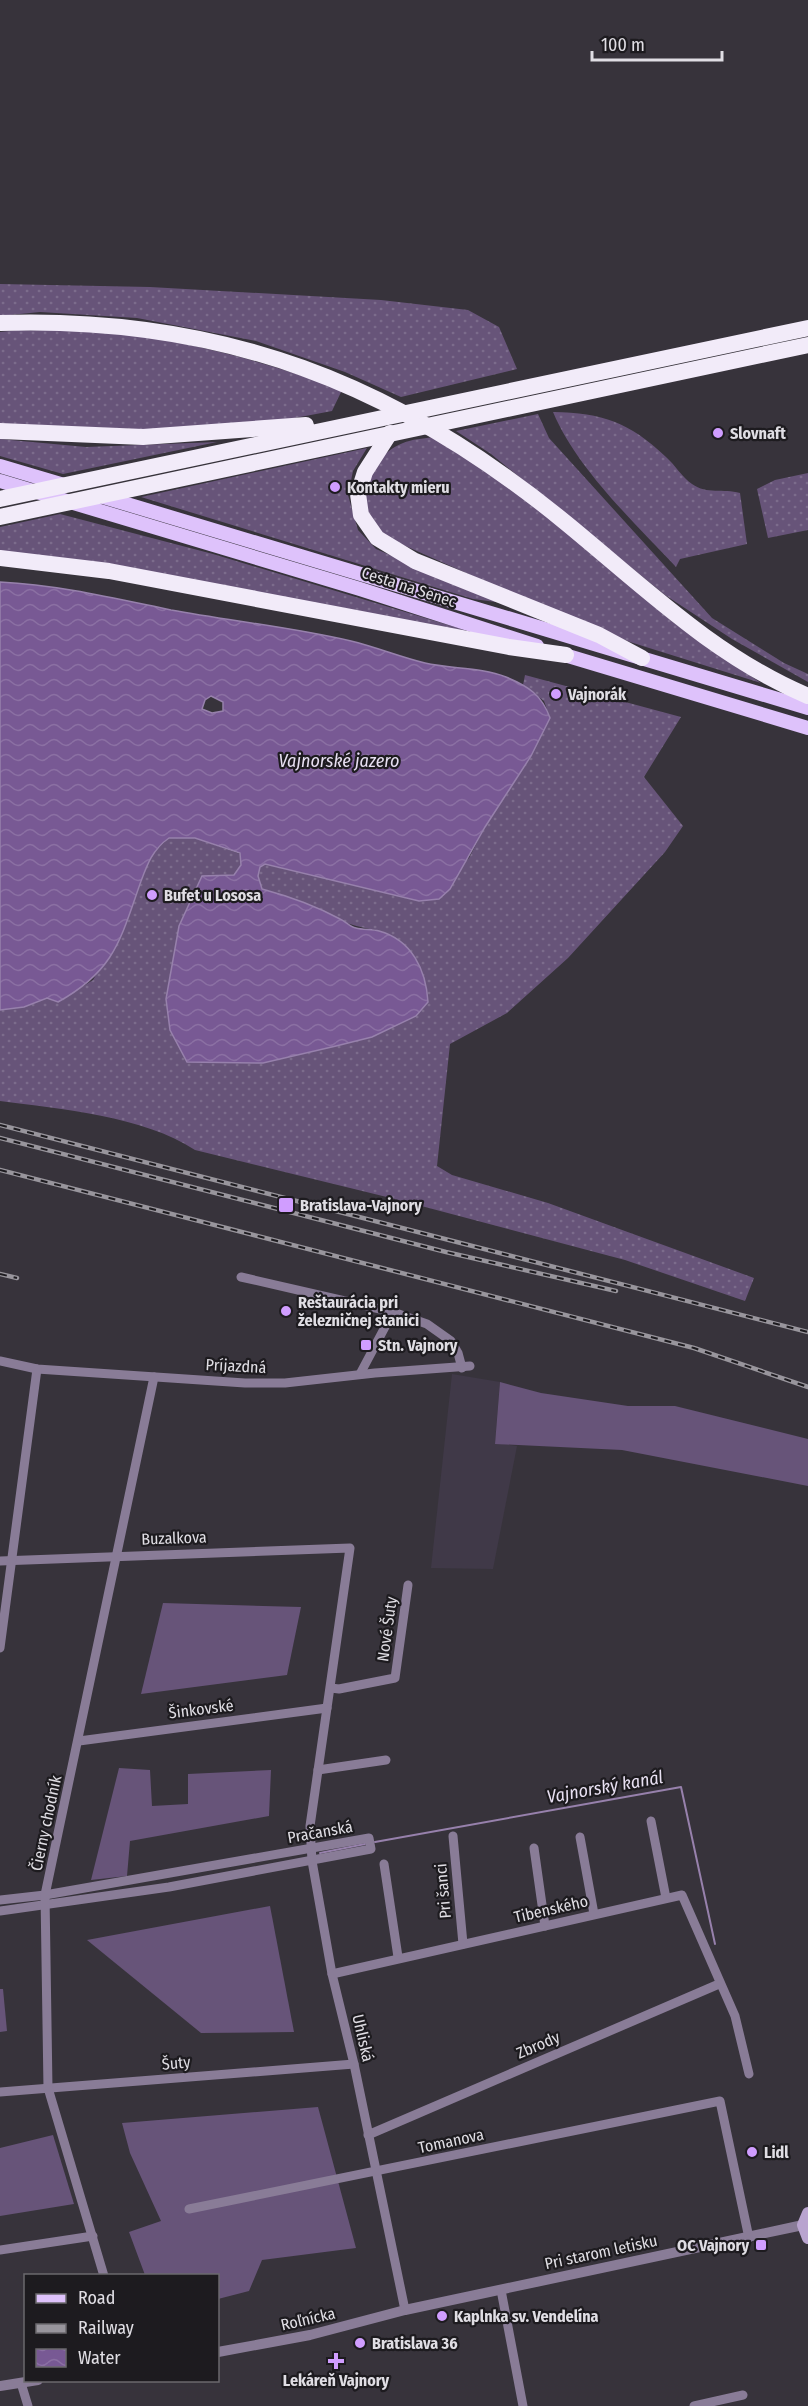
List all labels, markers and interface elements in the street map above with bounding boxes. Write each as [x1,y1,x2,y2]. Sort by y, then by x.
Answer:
scale bar [592,24,722,62]
text: 100 m [601,34,645,56]
place label: Slovnaft [730,424,786,443]
marker: Slovnaft [711,426,725,440]
place label: Kontakty mieru [347,478,450,497]
marker: Kontakty mieru [328,480,342,494]
street label: Cesta na Senec [359,563,459,611]
place label: Vajnorák [567,685,627,704]
marker: Vajnorák [549,687,563,701]
water label: Vajnorské jazero [278,750,400,772]
place label: Bufet u Lososa [164,886,261,905]
marker: Bufet u Lososa [145,888,159,902]
marker: Bratislava-Vajnory [277,1196,295,1214]
place label: Bratislava-Vajnory [300,1196,422,1215]
place label: Reštaurácia pri železničnej stanici [298,1293,419,1330]
marker: Reštaurácia pri železničnej stanici [279,1304,293,1318]
place label: Stn. Vajnory [378,1336,458,1355]
marker: Stn. Vajnory [359,1338,373,1352]
street label: Príjazdná [205,1355,267,1377]
street label: Buzalkova [141,1527,207,1549]
street label: Nové Šuty [372,1594,401,1663]
street label: Šinkovské [167,1695,235,1722]
water label: Vajnorský kanál [545,1766,665,1808]
street label: Čierny chodník [26,1773,66,1873]
street label: Pračanská [286,1817,354,1847]
street label: Pri šanci [431,1863,455,1919]
street label: Tibenského [512,1891,590,1927]
street label: Uhliská [348,2012,378,2064]
street label: Zbrody [513,2027,563,2063]
street label: Šuty [161,2051,192,2074]
street label: Tomanova [416,2125,486,2157]
place label: Lidl [764,2143,789,2162]
marker: Lidl [745,2145,759,2159]
street label: Pri starom letisku [543,2231,659,2273]
place label: OC Vajnory [677,2236,749,2255]
marker: OC Vajnory [754,2238,768,2252]
legend [24,2274,219,2382]
text: Road [78,2287,115,2309]
street label: Roľnícka [279,2303,337,2334]
place label: Kaplnka sv. Vendelína [454,2307,599,2326]
marker: Kaplnka sv. Vendelína [435,2309,449,2323]
text: Railway [78,2317,134,2339]
place label: Bratislava 36 [372,2334,458,2353]
marker: Bratislava 36 [353,2336,367,2350]
text: Water [78,2347,121,2369]
marker: Lekáreň Vajnory [329,2354,343,2368]
place label: Lekáreň Vajnory [283,2371,390,2390]

